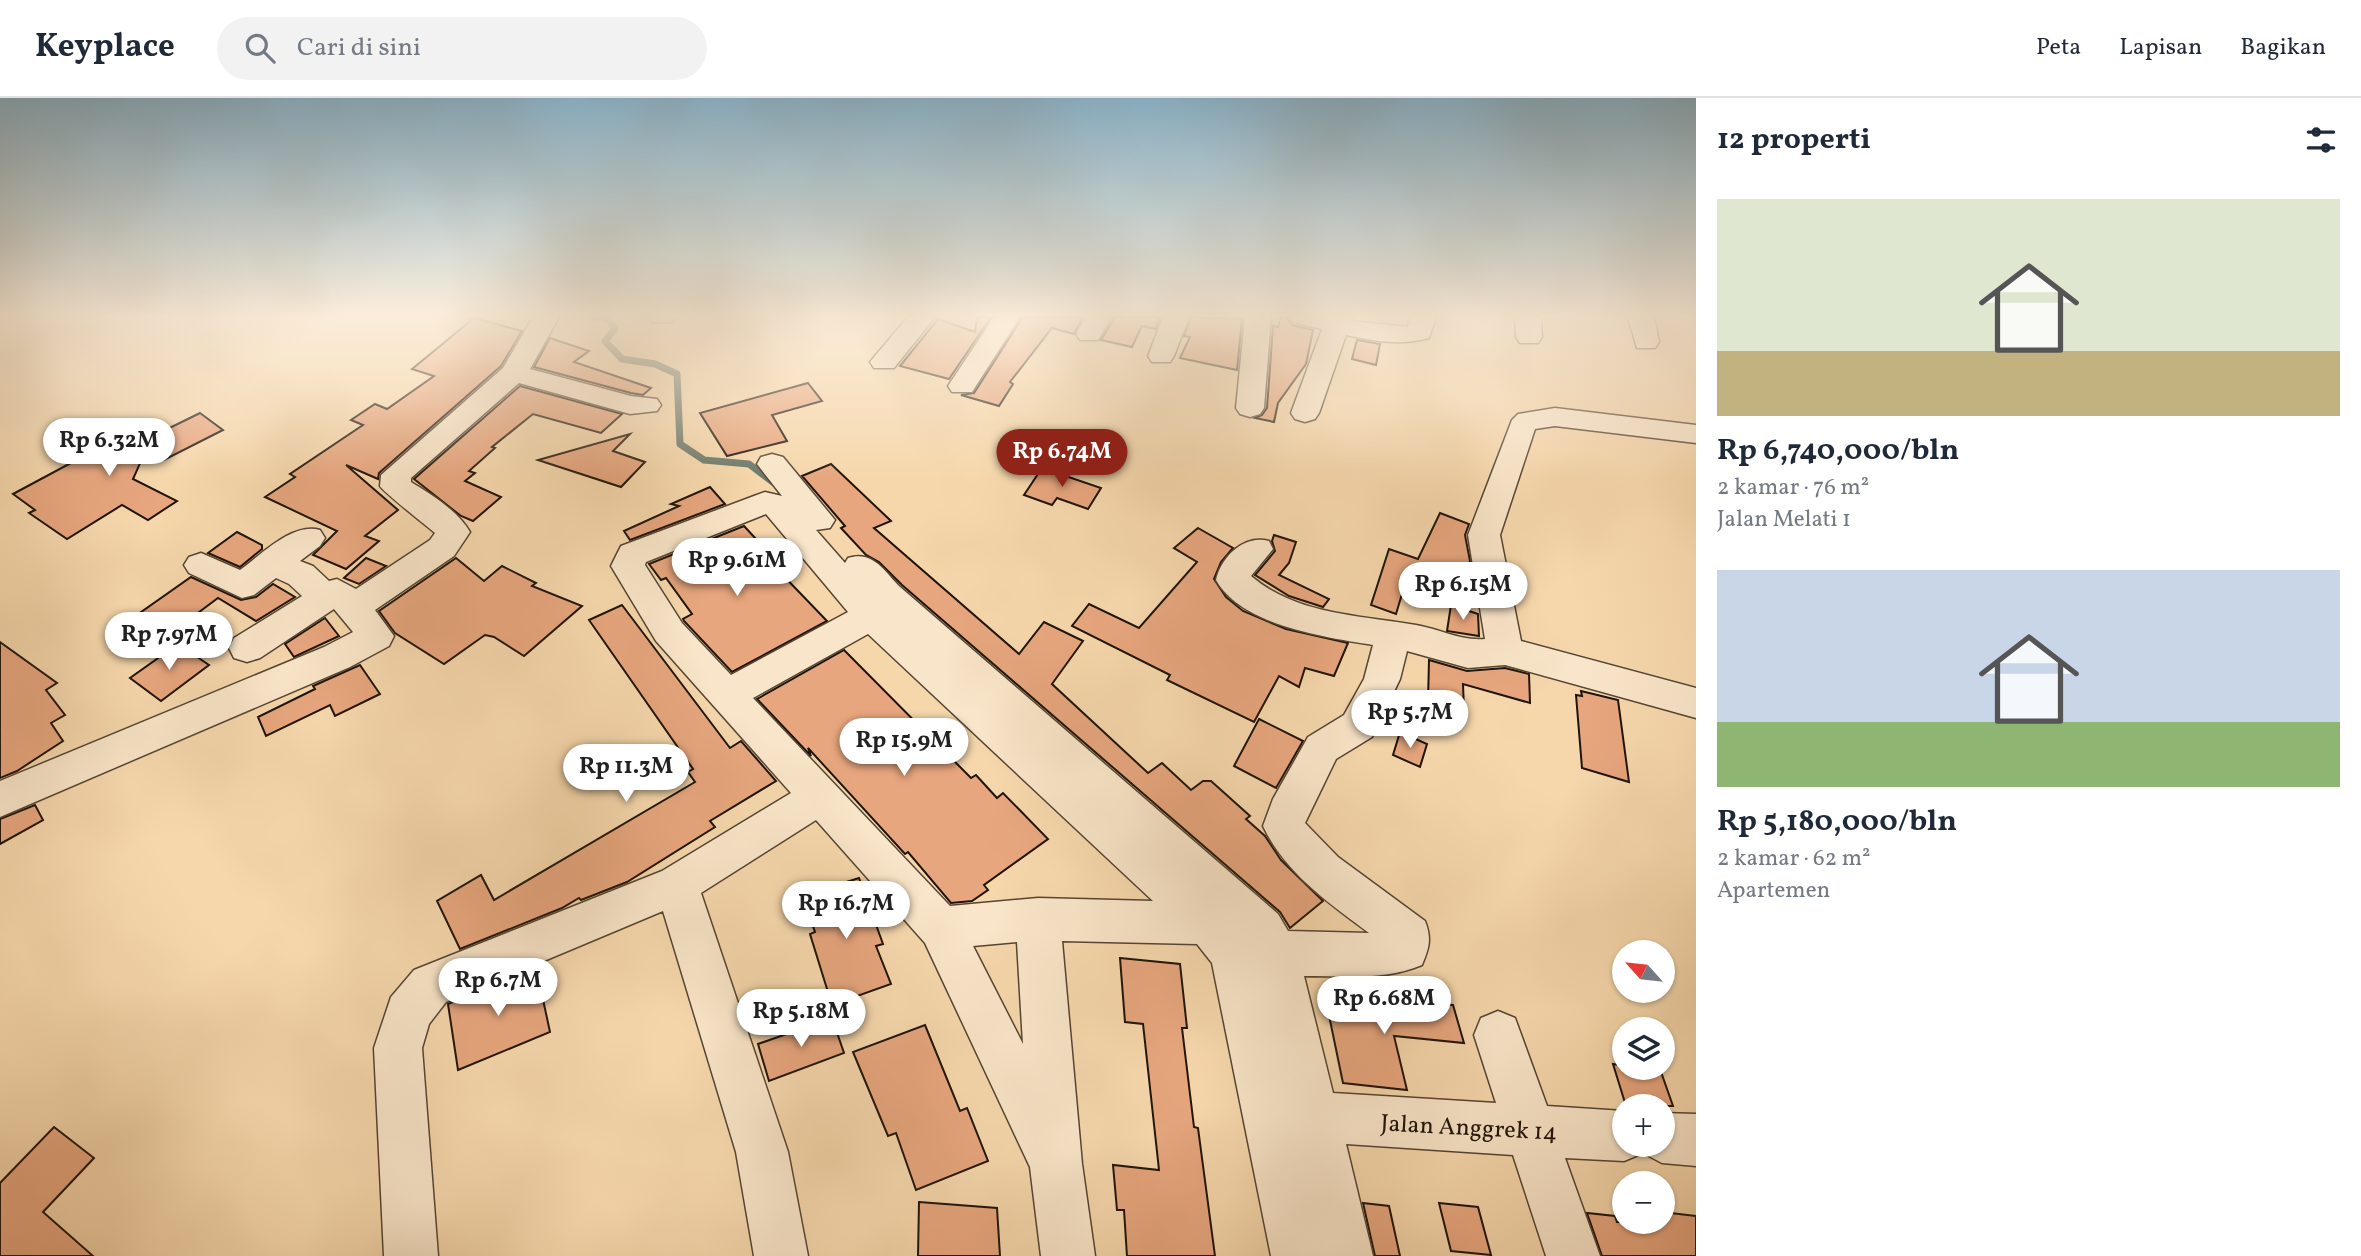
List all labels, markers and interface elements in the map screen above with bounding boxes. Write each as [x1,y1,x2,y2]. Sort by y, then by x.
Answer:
search box [217,17,707,80]
text: Keyplace [35,25,175,71]
icon: search [241,29,279,67]
text: Cari di sini [297,30,421,66]
text: Peta [2036,31,2081,65]
text: Lapisan [2119,31,2202,65]
text: Bagikan [2240,31,2326,65]
text: 12 properti [1717,119,1871,161]
icon: filters [2302,121,2340,159]
icon: home [1966,245,2092,371]
pin: Rp 6.32M [37,418,181,478]
text: Rp 6.32M [59,425,159,457]
pin: Rp 6.74M [990,430,1134,489]
text: Rp 6,740,000/bln [1717,430,1959,472]
text: Rp 6.74M [1012,436,1112,468]
text: 2 kamar · 76 m² [1717,472,1869,504]
text: Jalan Melati 1 [1717,504,1851,536]
pin: Rp 9.61M [665,538,809,598]
text: Rp 9.61M [688,545,786,577]
pin: Rp 6.15M [1391,562,1535,622]
text: Rp 6.15M [1415,569,1511,601]
pin: Rp 7.97M [97,612,241,672]
icon: home [1966,616,2092,742]
text: Rp 7.97M [121,619,217,651]
pin: Rp 5.7M [1345,690,1475,750]
text: Rp 5.7M [1367,697,1453,729]
pin: Rp 15.9M [832,718,976,778]
text: Rp 15.9M [855,725,953,757]
pin: Rp 11.3M [554,744,698,804]
text: Rp 11.3M [579,751,673,783]
text: Rp 5,180,000/bln [1717,801,1957,843]
text: 2 kamar · 62 m² [1717,843,1871,875]
text: Apartemen [1717,875,1830,907]
pin: Rp 16.7M [774,882,918,941]
text: Rp 16.7M [798,888,894,920]
north arrow [1612,940,1675,1003]
map controls [1612,940,1675,1234]
pin: Rp 6.7M [433,958,563,1018]
text: Rp 6.7M [455,965,541,997]
pin: Rp 6.68M [1312,976,1456,1036]
text: Rp 6.68M [1333,983,1435,1015]
pin: Rp 5.18M [729,990,873,1049]
text: Rp 5.18M [753,996,849,1028]
button: layers [1612,1017,1675,1080]
button: + [1612,1094,1675,1157]
street label: Jalan Anggrek 14 [1380,1107,1558,1151]
button: − [1612,1171,1675,1234]

